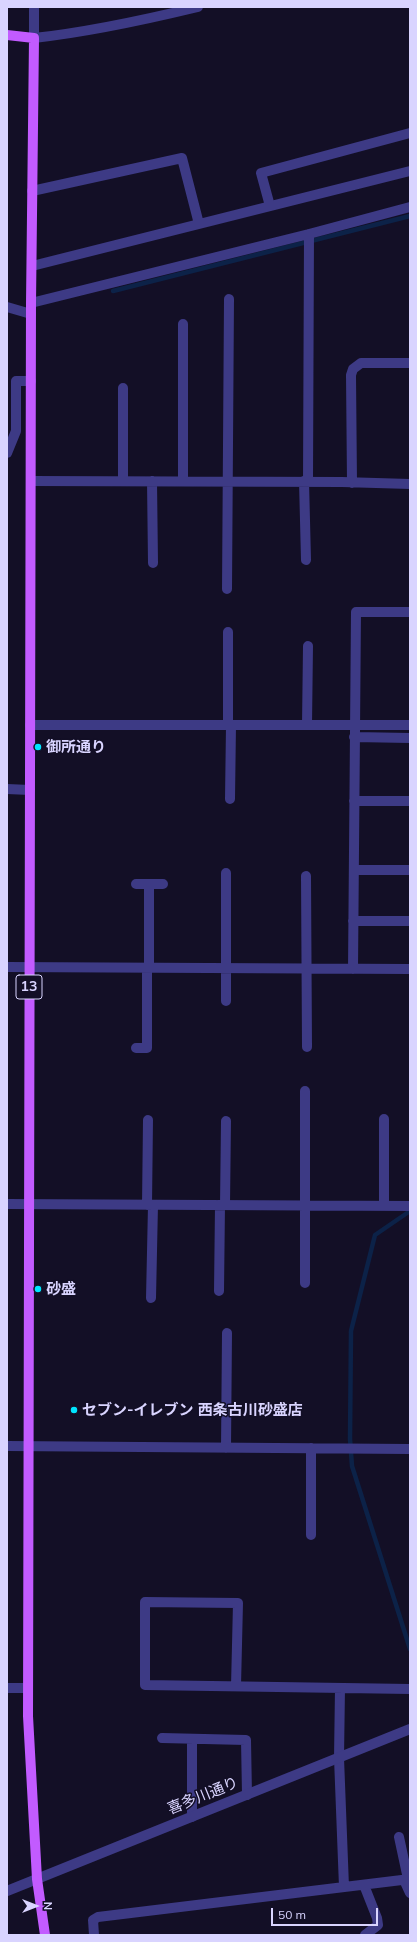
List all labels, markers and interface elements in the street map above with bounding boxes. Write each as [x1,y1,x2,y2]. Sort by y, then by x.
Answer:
place label: 御所通り [46,738,106,756]
marker: 御所通り [33,742,43,752]
road number: 13 [16,975,42,999]
place label: 砂盛 [46,1280,76,1298]
marker: 砂盛 [33,1284,43,1294]
place label: セブン-イレブン 西条古川砂盛店 [82,1401,303,1419]
marker: セブン-イレブン 西条古川砂盛店 [69,1405,79,1415]
street label: 喜多川通り [165,1774,241,1818]
north arrow [16,1886,56,1926]
scale bar [273,1900,380,1926]
text: N [41,1902,55,1910]
text: 50 m [278,1907,306,1922]

